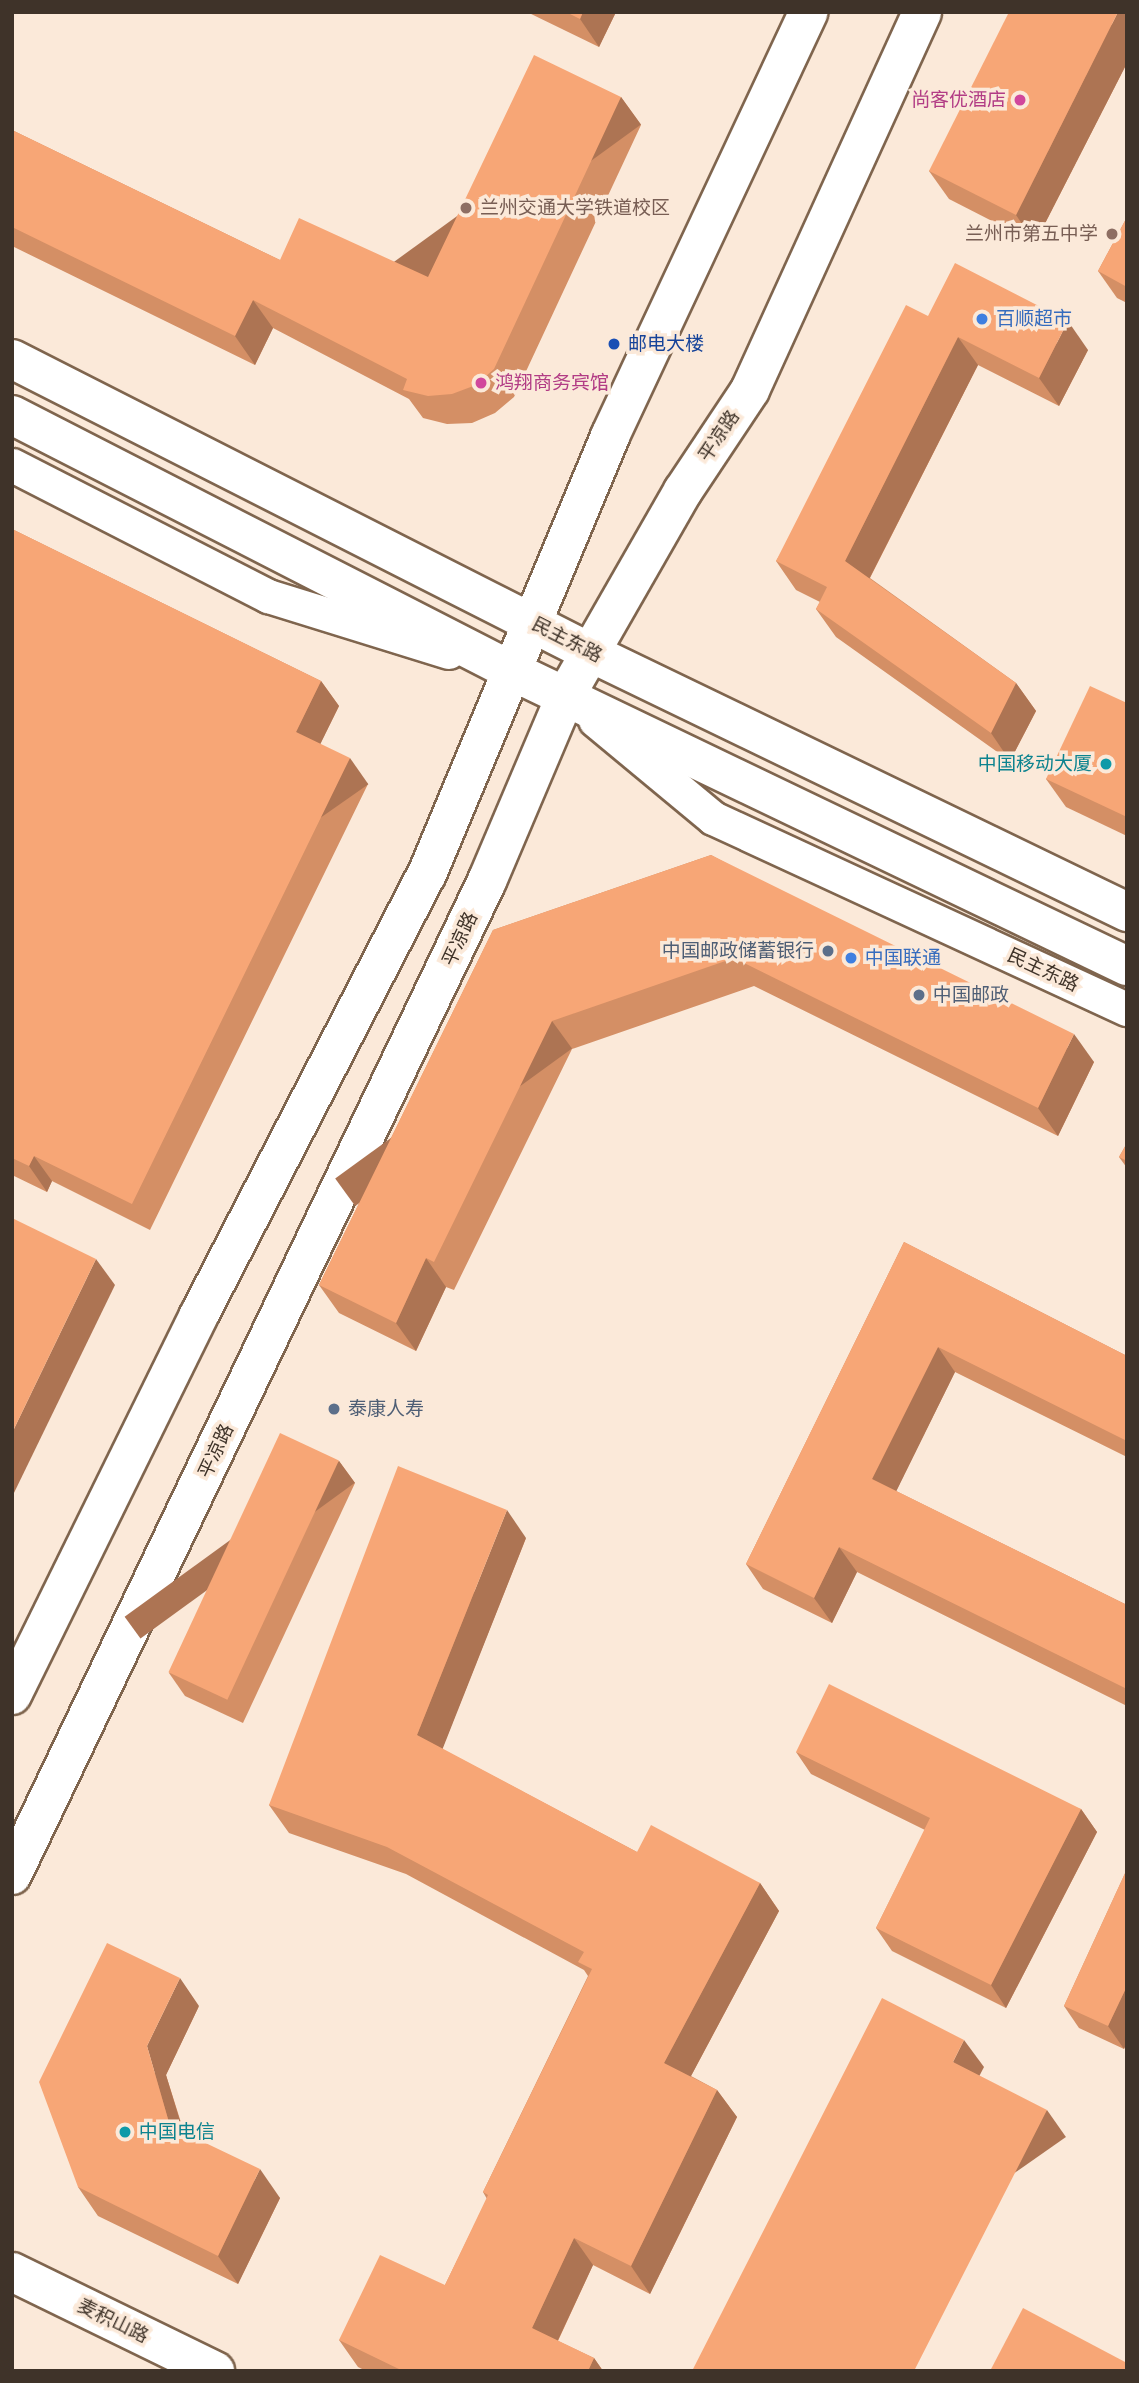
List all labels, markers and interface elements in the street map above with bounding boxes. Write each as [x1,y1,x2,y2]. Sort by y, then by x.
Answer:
place label: 尚客优酒店 [911,89,1006,111]
marker: 尚客优酒店 [1012,92,1028,108]
place label: 兰州交通大学铁道校区 [480,197,670,219]
marker: 兰州交通大学铁道校区 [458,200,474,216]
place label: 兰州市第五中学 [965,223,1098,245]
marker: 兰州市第五中学 [1104,226,1120,242]
place label: 百顺超市 [996,308,1072,330]
marker: 百顺超市 [974,311,990,327]
place label: 邮电大楼 [628,333,704,355]
marker: 邮电大楼 [606,336,622,352]
place label: 鸿翔商务宾馆 [495,372,609,394]
marker: 鸿翔商务宾馆 [473,375,489,391]
street label: 平凉路 [694,406,744,466]
street label: 民主东路 [528,613,606,667]
place label: 中国移动大厦 [978,753,1092,775]
marker: 中国移动大厦 [1098,756,1114,772]
street label: 平凉路 [438,908,482,970]
place label: 中国邮政储蓄银行 [662,940,814,962]
marker: 中国邮政储蓄银行 [820,943,836,959]
street label: 民主东路 [1004,944,1082,996]
place label: 中国联通 [865,947,941,969]
marker: 中国联通 [843,950,859,966]
place label: 中国邮政 [933,984,1009,1006]
marker: 中国邮政 [911,987,927,1003]
place label: 泰康人寿 [348,1398,424,1420]
marker: 泰康人寿 [326,1401,342,1417]
street label: 平凉路 [194,1420,238,1482]
place label: 中国电信 [139,2121,215,2143]
marker: 中国电信 [117,2124,133,2140]
street label: 麦积山路 [74,2294,152,2348]

